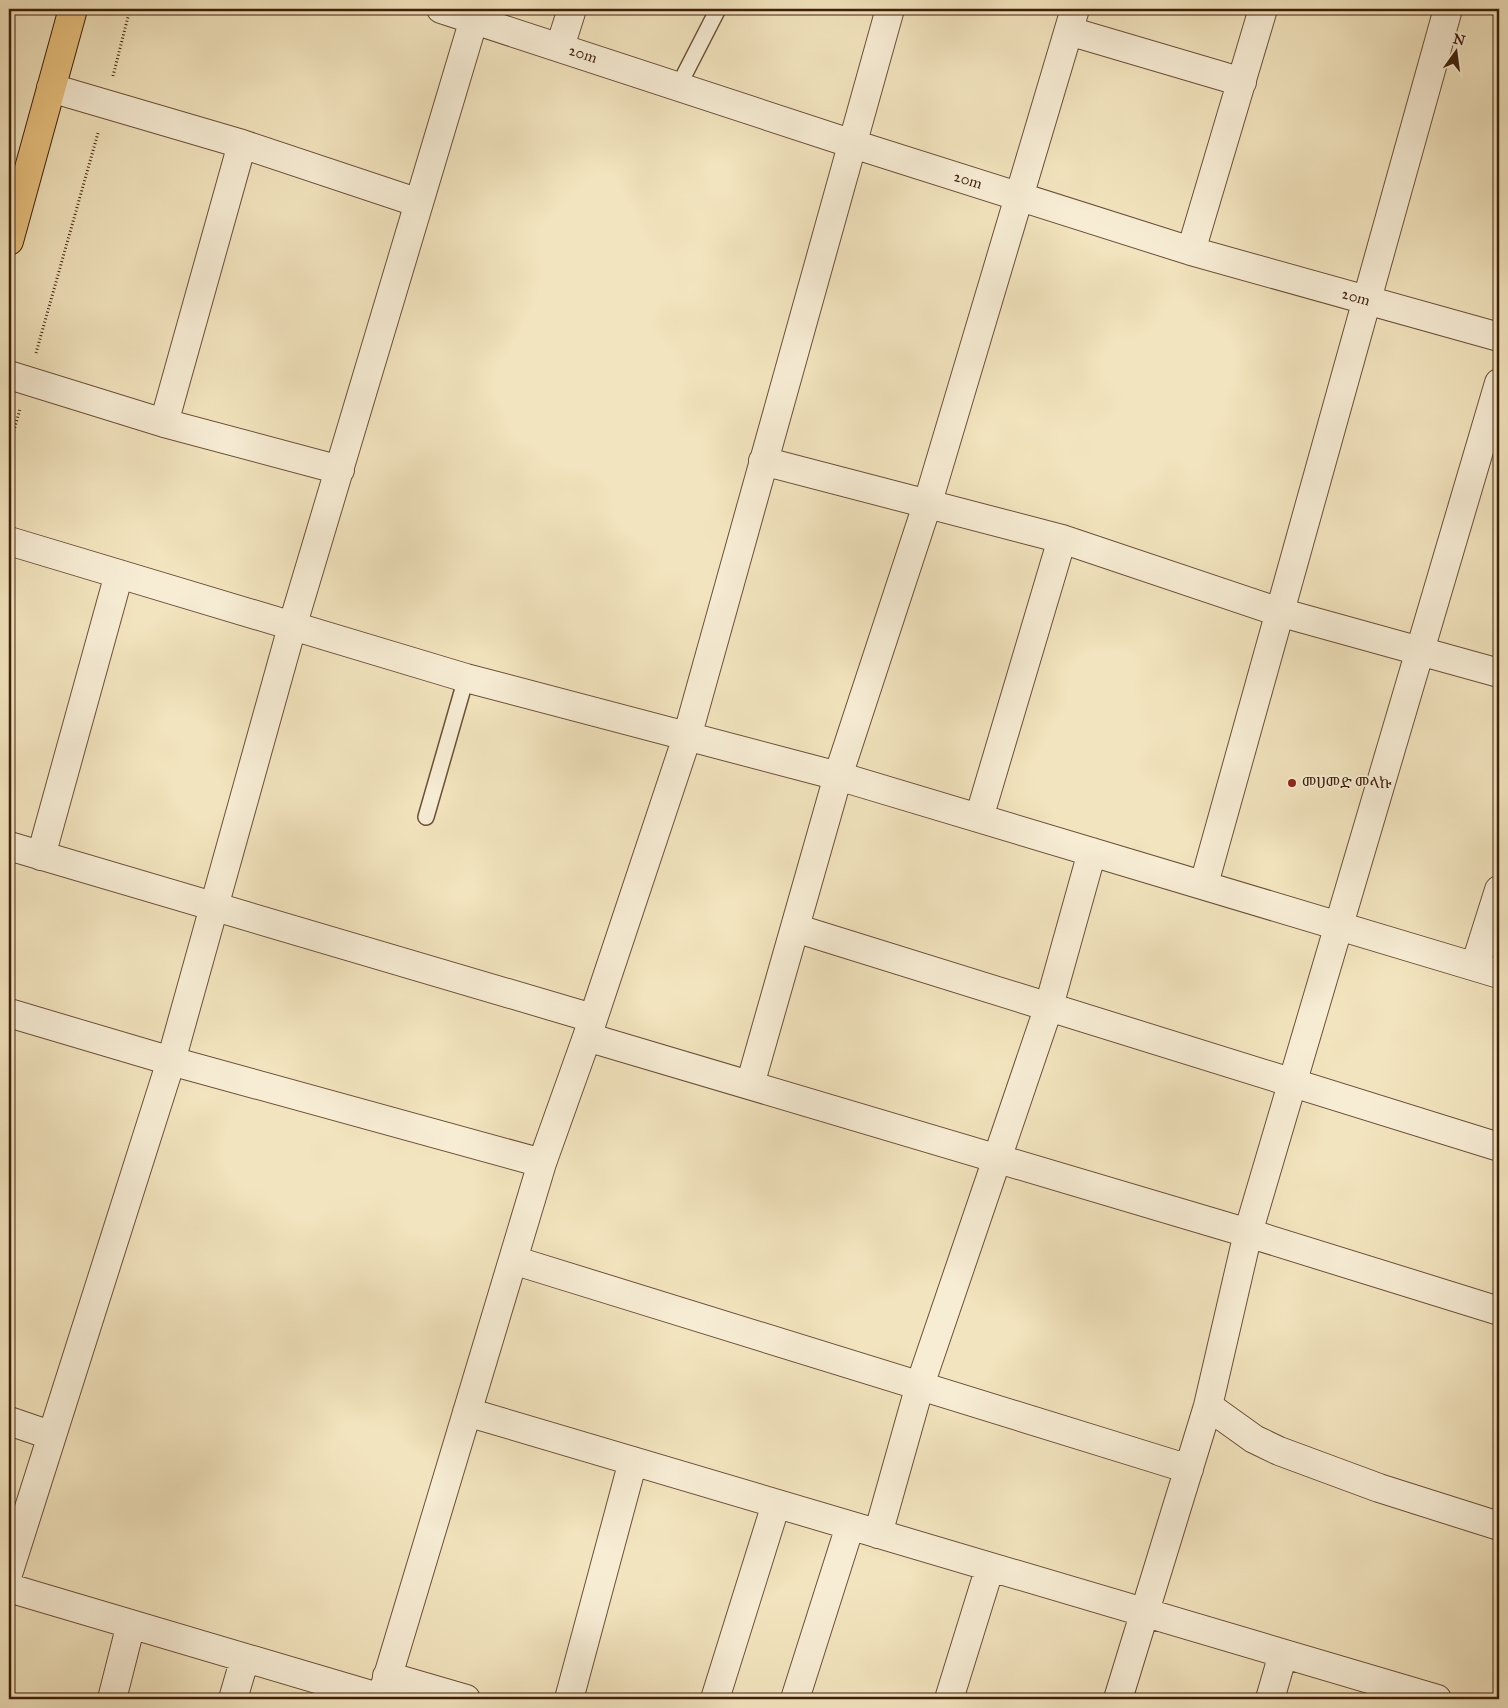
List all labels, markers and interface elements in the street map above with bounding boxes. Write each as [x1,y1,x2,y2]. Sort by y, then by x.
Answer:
north arrow [1430,28,1480,78]
text: N [1451,30,1467,50]
street label: 20m [567,41,600,67]
street label: 20m [952,167,985,193]
street label: 20m [1340,284,1373,310]
place label: መሀመድ መላኩ [1302,774,1392,792]
marker: መሀመድ መላኩ [1286,777,1298,789]

